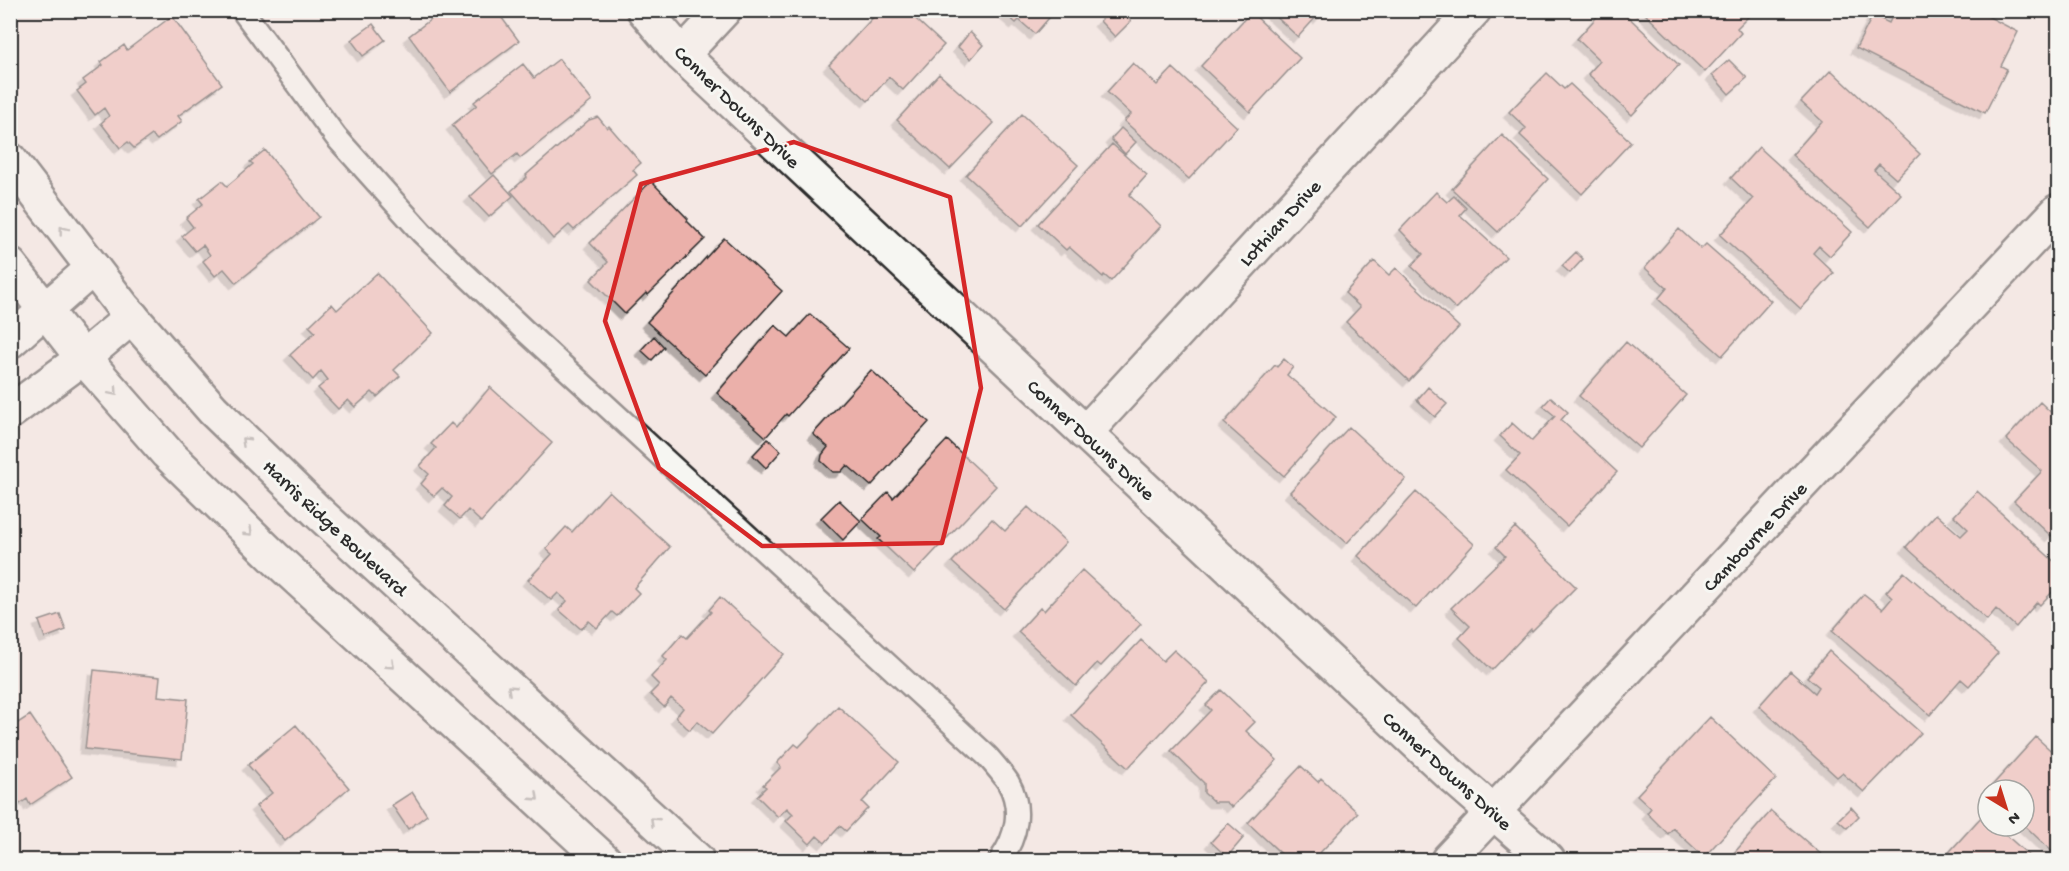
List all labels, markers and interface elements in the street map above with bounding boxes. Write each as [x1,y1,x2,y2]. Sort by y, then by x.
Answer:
street label: Conner Downs Drive [668,42,804,175]
street label: Lothian Drive [1236,176,1328,272]
one-way arrow [60,226,71,237]
street label: Conner Downs Drive [1021,376,1159,507]
one-way arrow [106,385,117,396]
one-way arrow [242,438,253,449]
street label: Harris Ridge Boulevard [256,457,412,604]
street label: Cambourne Drive [1700,478,1814,598]
one-way arrow [241,525,252,536]
one-way arrow [385,658,395,669]
one-way arrow [507,685,517,696]
street label: Conner Downs Drive [1376,708,1516,837]
north arrow [1976,778,2036,838]
one-way arrow [528,790,539,801]
text: N [2003,806,2023,828]
one-way arrow [650,817,661,828]

